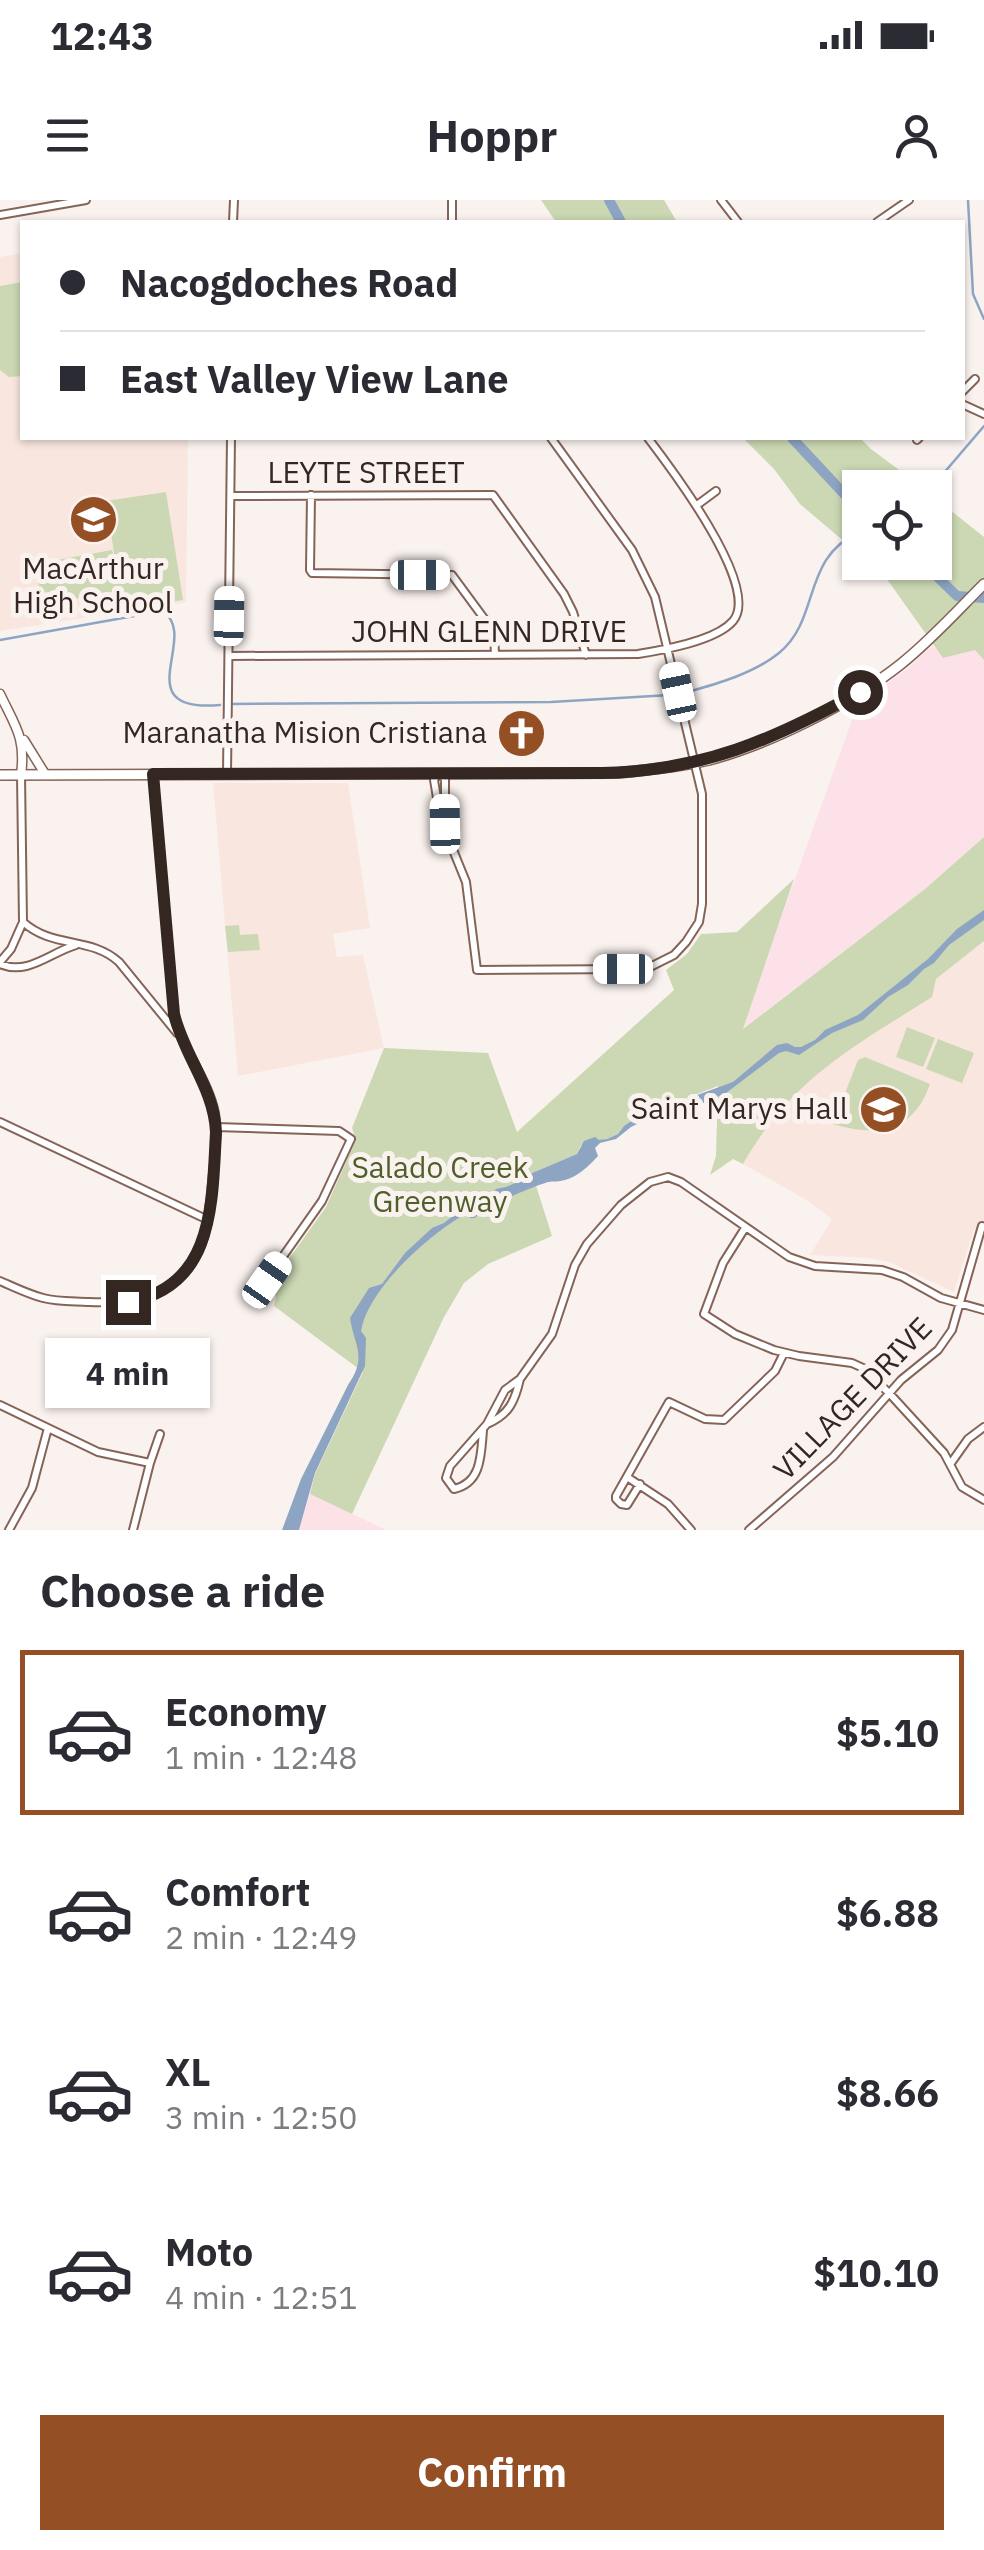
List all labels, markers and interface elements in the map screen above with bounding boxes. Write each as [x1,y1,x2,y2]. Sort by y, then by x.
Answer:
text: 12:43 [50,11,154,60]
text: Hoppr [427,106,557,164]
icon: menu [40,108,95,163]
icon: person [889,108,944,163]
text: Nacogdoches Road [120,258,458,307]
text: East Valley View Lane [120,354,509,403]
street label: LEYTE STREET [267,452,465,491]
map controls [842,470,952,580]
button: locate [842,470,952,580]
school or university icon: MacArthur High School [67,494,119,546]
place label: MacArthur High School [13,548,173,621]
car [390,560,450,590]
car [213,586,245,646]
street label: JOHN GLENN DRIVE [351,611,627,650]
car [657,660,699,724]
route start [838,670,883,715]
church icon: Maranatha Mision Cristiana [496,707,548,759]
place label: Maranatha Mision Cristiana [122,712,487,751]
car [429,794,461,854]
car [593,954,653,984]
school or university icon: Saint Marys Hall [857,1083,909,1135]
place label: Saint Marys Hall [631,1088,848,1127]
park label: Salado Creek Greenway [351,1147,529,1220]
car [238,1247,296,1313]
route end [106,1280,151,1325]
street label: VILLAGE DRIVE [764,1308,940,1488]
callout: 4 min [46,1337,210,1407]
text: 4 min [86,1352,169,1394]
text: Choose a ride [40,1561,325,1619]
text: Economy [165,1687,327,1736]
icon: car [45,1688,135,1778]
text: $5.10 [836,1708,939,1757]
text: 1 min · 12:48 [165,1736,358,1778]
text: Comfort [165,1867,310,1916]
icon: car [45,1868,135,1958]
text: $6.88 [836,1888,939,1937]
text: 2 min · 12:49 [165,1916,358,1958]
text: XL [165,2047,211,2096]
icon: car [45,2048,135,2138]
text: $8.66 [836,2068,939,2117]
text: 3 min · 12:50 [165,2096,358,2138]
text: Moto [165,2227,253,2276]
icon: car [45,2228,135,2318]
text: $10.10 [813,2248,939,2297]
text: 4 min · 12:51 [165,2276,358,2318]
button: Confirm [40,2415,944,2530]

